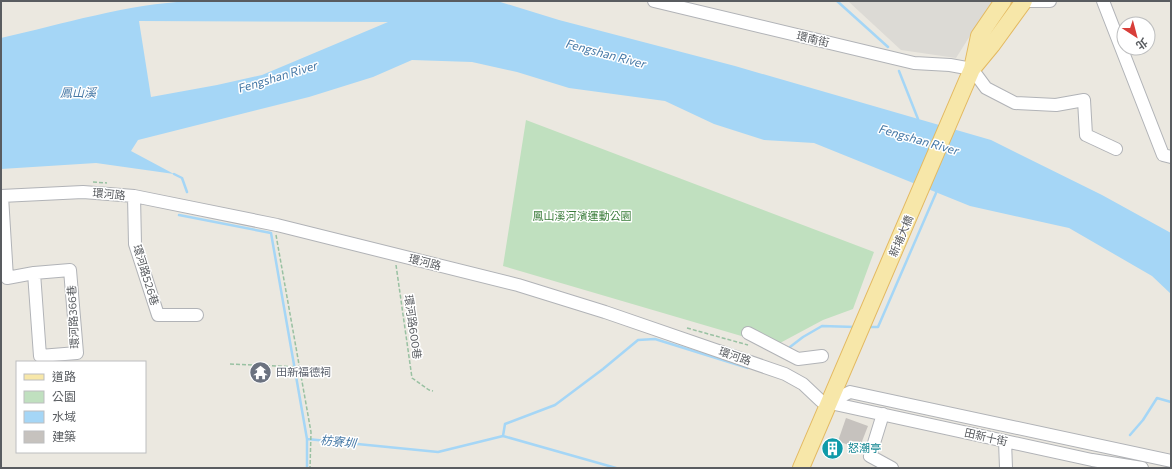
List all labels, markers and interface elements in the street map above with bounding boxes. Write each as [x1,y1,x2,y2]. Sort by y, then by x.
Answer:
north arrow [1116,16,1156,56]
street label: 環南街 [796,28,831,49]
water label: Fengshan River [565,36,649,71]
text: 北 [1134,36,1150,53]
water label: Fengshan River [236,57,320,95]
water label: 鳳山溪 [60,85,98,99]
water label: Fengshan River [878,121,962,157]
street label: 環河路 [92,186,126,201]
park label: 鳳山溪河濱運動公園 [533,209,632,222]
street label: 新埔大橋 [886,213,915,259]
street label: 環河路526巷 [131,243,162,307]
street label: 環河路 [408,251,443,272]
street label: 環河路366巷 [64,285,81,349]
street label: 環河路600巷 [403,294,424,360]
street label: 環河路 [717,344,753,367]
temple icon: 田新福德祠 [248,359,274,385]
legend [16,361,146,453]
place label: 田新福德祠 [276,365,331,378]
text: 道路 [52,369,76,383]
text: 公園 [52,389,76,403]
text: 水域 [52,409,76,423]
street label: 田新十街 [963,425,1009,448]
text: 建築 [52,429,76,443]
water label: 枋寮圳 [319,432,359,450]
building icon: 怒潮亭 [819,435,845,461]
place label: 怒潮亭 [848,441,881,454]

